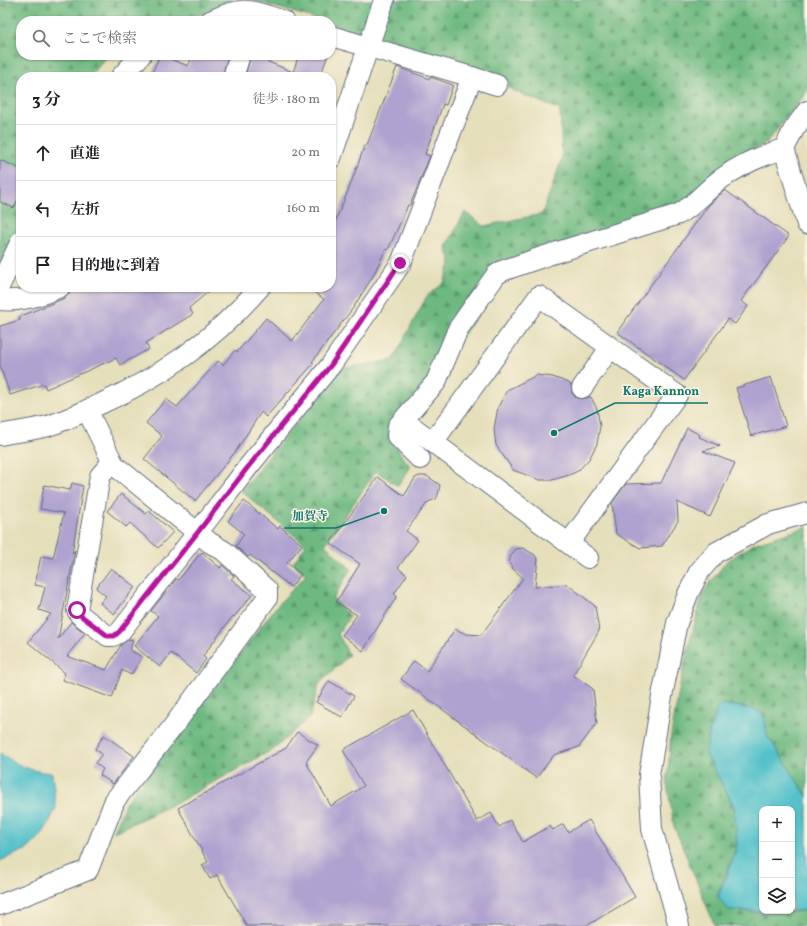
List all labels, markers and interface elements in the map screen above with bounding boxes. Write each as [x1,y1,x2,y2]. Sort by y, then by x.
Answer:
search box [16,16,336,60]
icon: search [30,27,52,49]
text: ここで検索 [62,29,137,50]
text: 3 分 [32,89,61,112]
text: 徒歩 · 180 m [253,91,320,109]
icon: ahead [32,142,54,164]
text: 直進 [70,144,100,165]
text: 20 m [291,144,320,162]
icon: left [32,198,54,220]
text: 左折 [70,200,100,221]
text: 160 m [286,200,320,218]
icon: arrive [32,254,54,276]
route end [391,254,409,272]
text: 目的地に到着 [70,256,160,277]
callout: Kaga Kannon [615,379,708,403]
text: Kaga Kannon [623,384,699,400]
callout: 加賀寺 [284,504,336,528]
text: 加賀寺 [292,509,328,525]
route start [68,601,86,619]
map controls [759,806,795,914]
button: + [759,806,795,842]
button: − [759,842,795,878]
button: layers [759,878,795,914]

